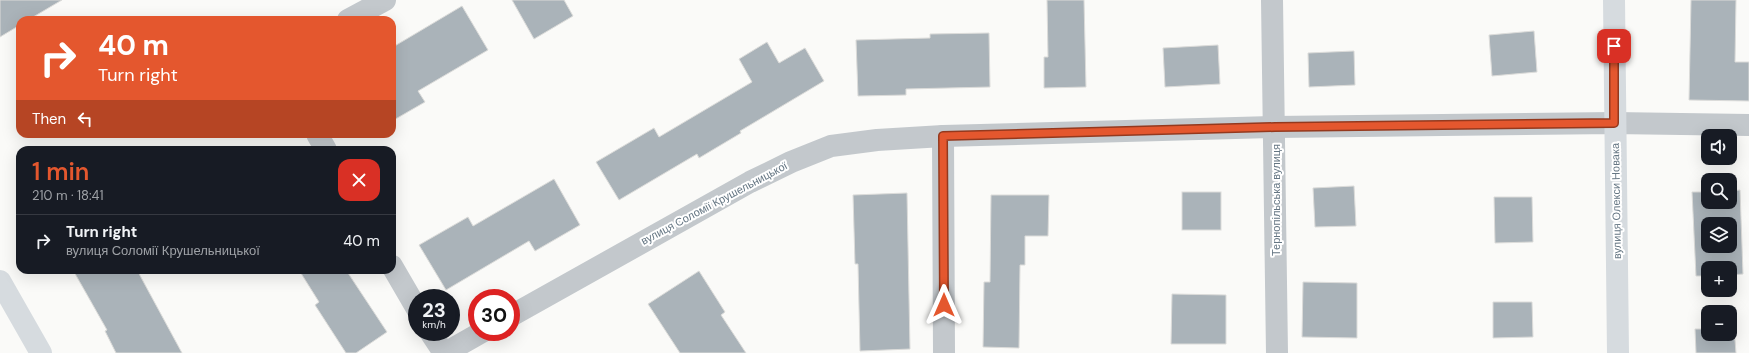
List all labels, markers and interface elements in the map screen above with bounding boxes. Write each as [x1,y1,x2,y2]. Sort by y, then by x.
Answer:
text: 40 m [98,27,169,64]
pin [1597,29,1631,63]
icon: right [32,32,84,84]
icon: arrive [1603,35,1625,57]
text: Turn right [98,63,178,87]
icon: left [74,108,96,130]
text: Then [32,109,66,129]
map controls [1701,129,1737,341]
button: sound [1701,129,1737,165]
street label: вулиця Олекси Новака [1608,142,1624,259]
street label: Тернопільська вулиця [1269,144,1283,256]
text: 1 min [32,156,89,187]
street label: вулиця Соломії Крушельницької [638,158,790,248]
button: close [338,159,380,201]
button: search [1701,173,1737,209]
text: 210 m · 18:41 [32,187,104,204]
button: layers [1701,217,1737,253]
text: Turn right [66,222,137,242]
icon: right [32,230,54,252]
text: 40 m [343,231,380,251]
text: вулиця Соломії Крушельницької [66,242,260,259]
button: + [1701,261,1737,297]
position arrow [923,284,965,326]
speed limit sign: 30 [468,289,520,341]
text: 23 [422,297,446,323]
button: − [1701,305,1737,341]
text: km/h [422,318,446,331]

